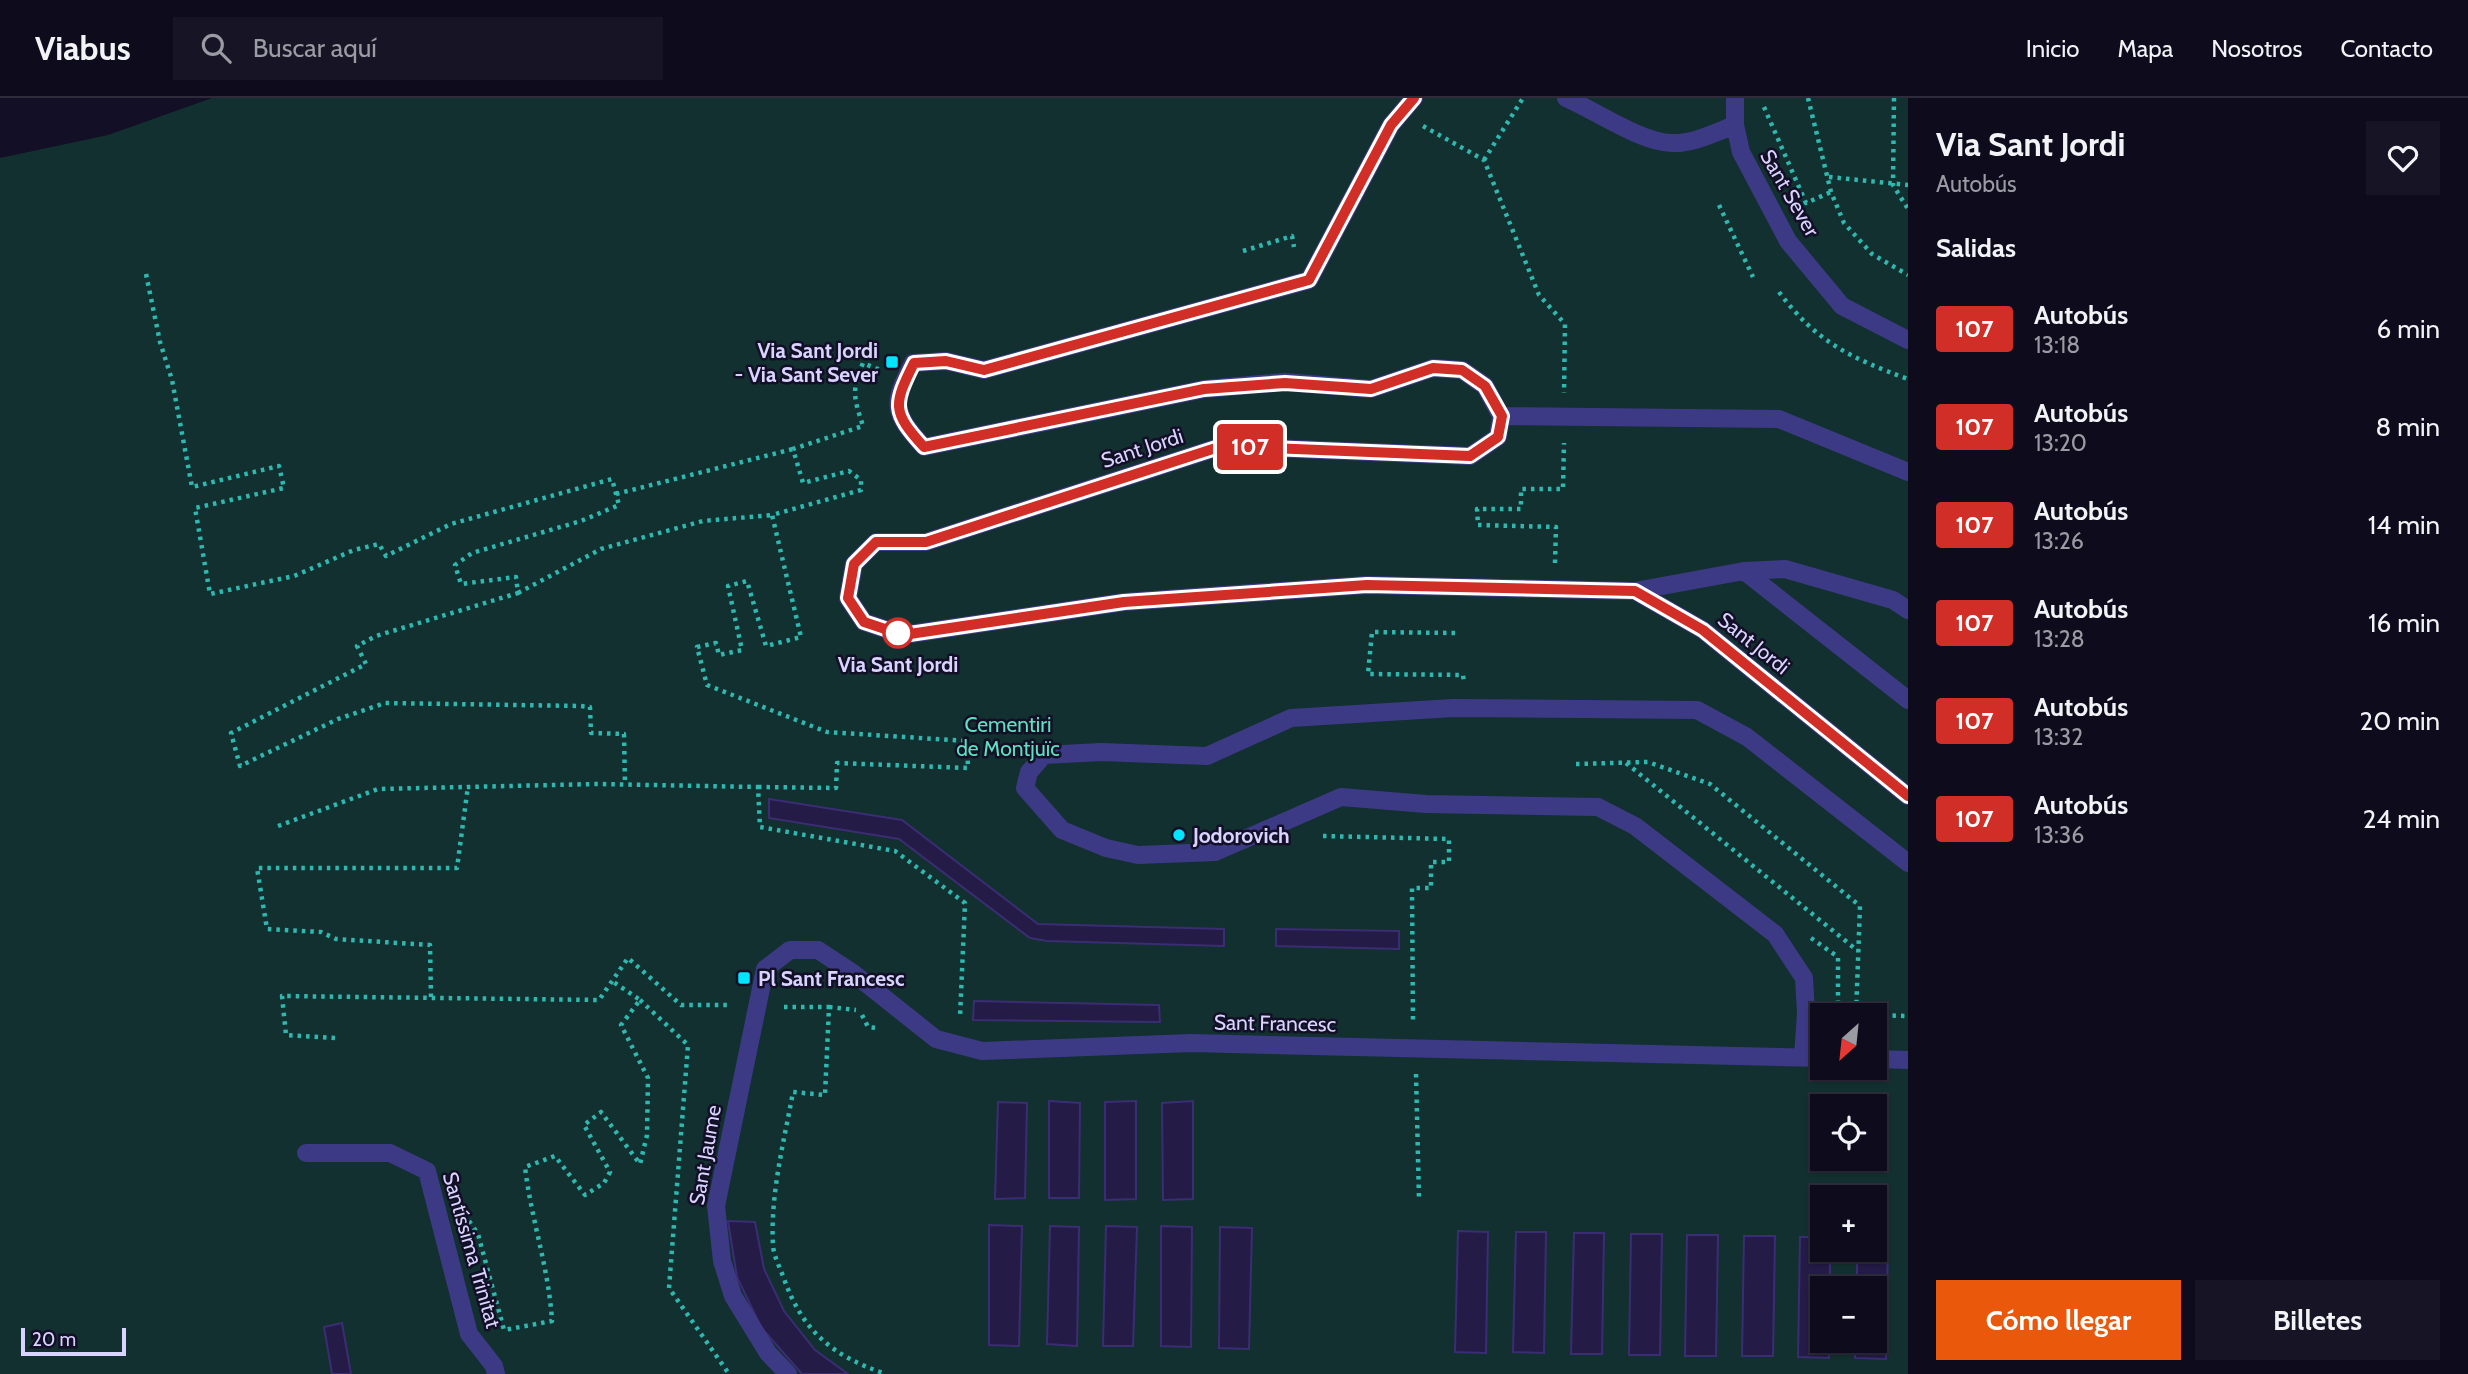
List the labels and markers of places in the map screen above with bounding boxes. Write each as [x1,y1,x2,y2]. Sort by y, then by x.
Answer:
place label: Via Sant Jordi - Via Sant Sever [734,338,878,387]
marker: Via Sant Jordi - Via Sant Sever [884,354,900,370]
marker: Via Sant Jordi [883,618,913,648]
place label: Via Sant Jordi [838,652,958,677]
place label: Jodorovich [1192,823,1290,848]
marker: Jodorovich [1171,827,1187,843]
place label: Pl Sant Francesc [758,966,905,991]
marker: Pl Sant Francesc [736,970,752,986]

